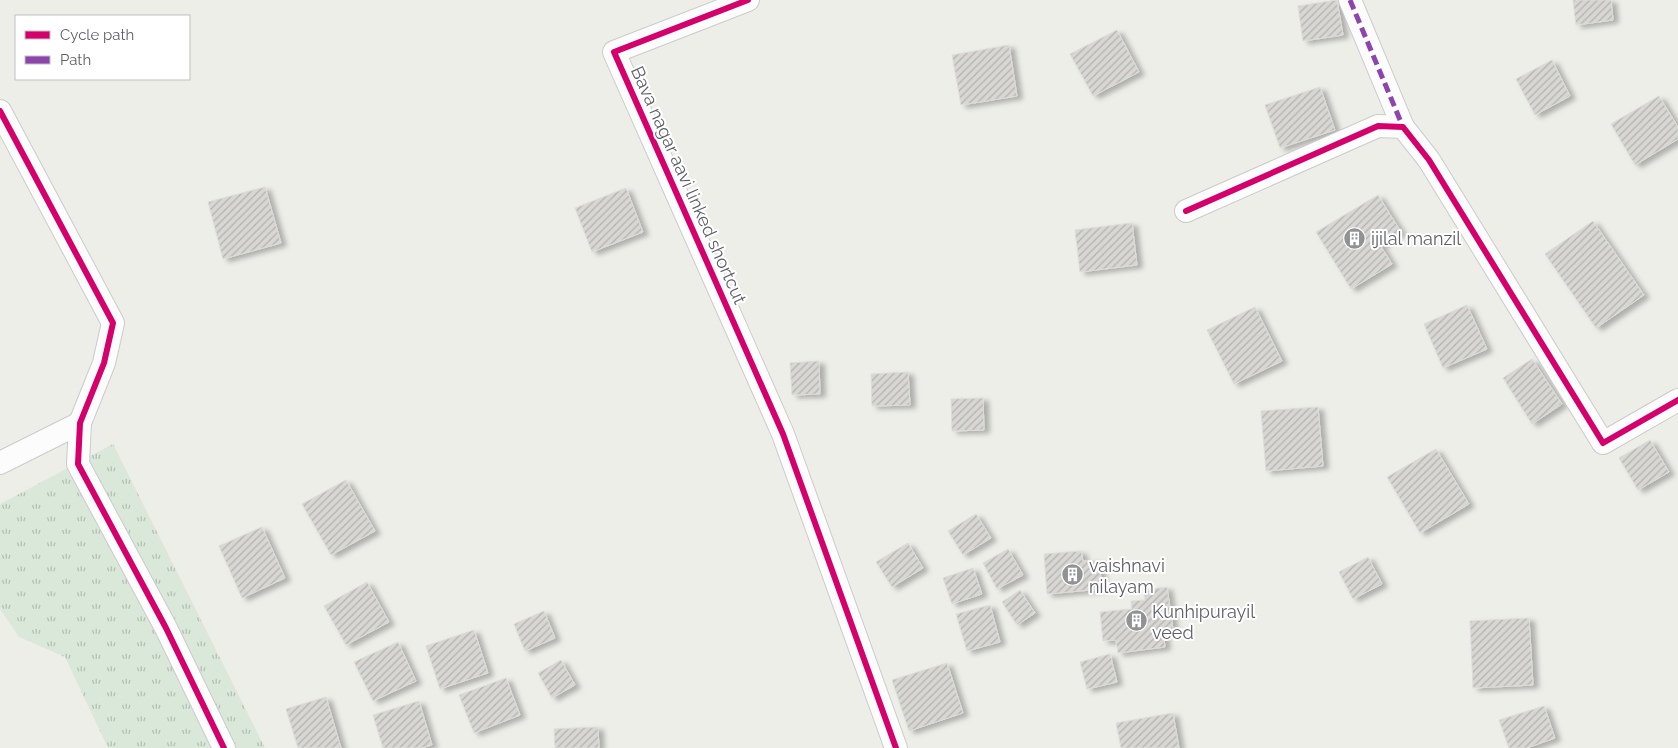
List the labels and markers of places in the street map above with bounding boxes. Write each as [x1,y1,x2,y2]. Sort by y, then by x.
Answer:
building icon: ijilal manzil [1343,226,1367,250]
place label: ijilal manzil [1371,228,1461,249]
place label: vaishnavi nilayam [1089,555,1165,597]
building icon: vaishnavi nilayam [1061,563,1085,587]
place label: Kunhipurayil veed [1152,601,1255,643]
building icon: Kunhipurayil veed [1124,609,1148,633]

